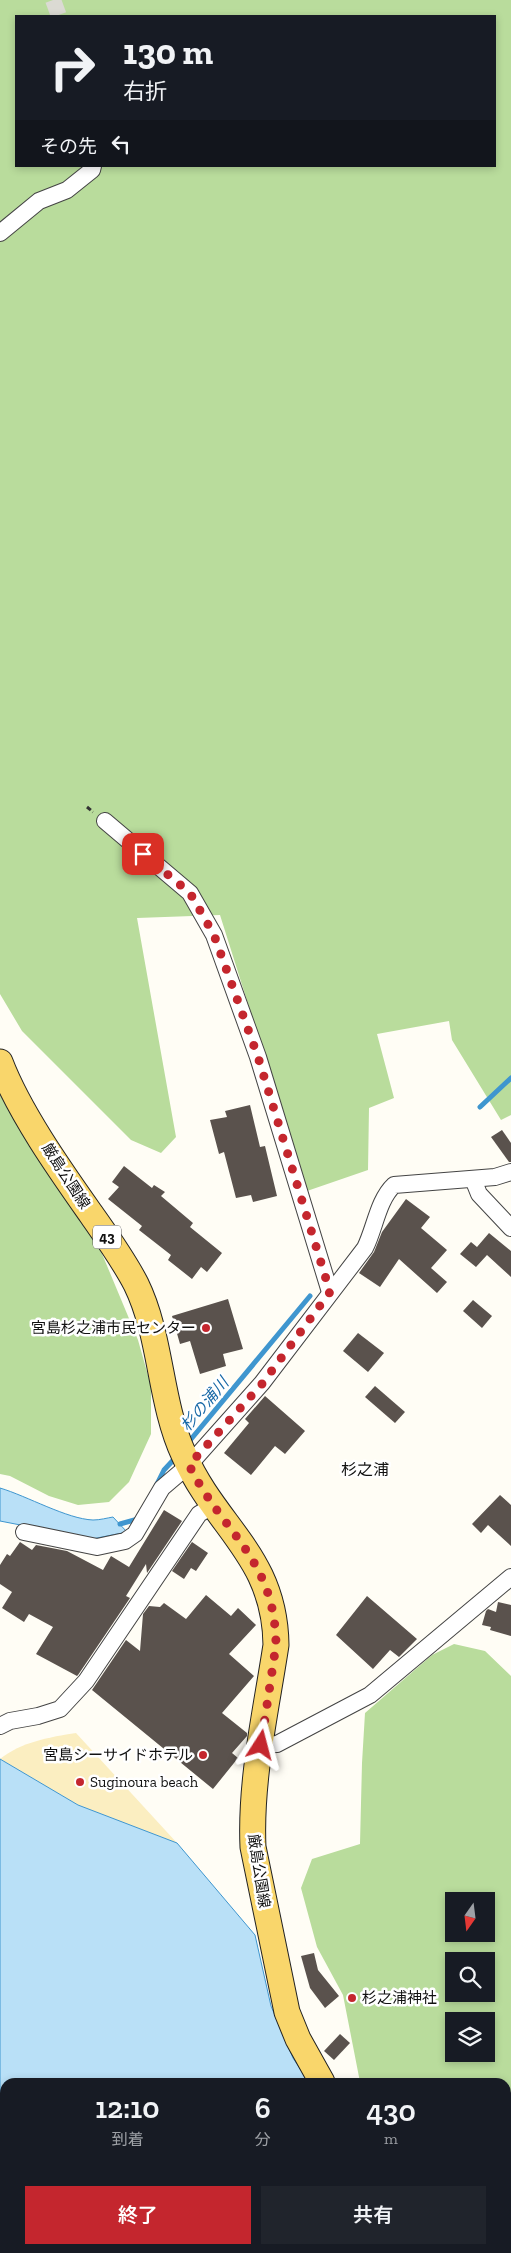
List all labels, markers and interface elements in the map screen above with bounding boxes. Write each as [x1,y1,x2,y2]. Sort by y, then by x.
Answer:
text: 130 m [123,31,213,73]
icon: right [40,35,105,100]
text: 右折 [123,78,167,105]
icon: left [107,130,135,158]
text: その先 [40,135,97,158]
pin [122,833,164,875]
icon: arrive [129,840,157,868]
street label: 厳島公園線 [38,1140,94,1212]
road number: 43 [93,1226,121,1248]
place label: 宮島杉之浦市民センター [31,1319,196,1337]
marker: 宮島杉之浦市民センター [200,1322,212,1334]
water label: 杉の浦川 [177,1372,234,1435]
district label: 杉之浦 [341,1460,389,1479]
position arrow [234,1718,286,1770]
place label: 宮島シーサイドホテル [43,1746,193,1764]
marker: 宮島シーサイドホテル [197,1749,209,1761]
place label: Suginoura beach [90,1773,199,1791]
marker: Suginoura beach [74,1776,86,1788]
street label: 厳島公園線 [244,1833,274,1909]
north arrow [445,1892,495,1942]
map controls [445,1892,495,2062]
button: search [445,1952,495,2002]
place label: 杉之浦神社 [362,1989,437,2007]
marker: 杉之浦神社 [346,1992,358,2004]
button: layers [445,2012,495,2062]
text: 12:10 [95,2090,159,2126]
text: 6 [255,2090,271,2126]
text: 430 [366,2093,416,2129]
text: m [384,2129,398,2148]
text: 到着 [111,2130,143,2149]
text: 分 [255,2130,271,2149]
button: 終了 [25,2186,251,2244]
button: 共有 [261,2186,486,2244]

